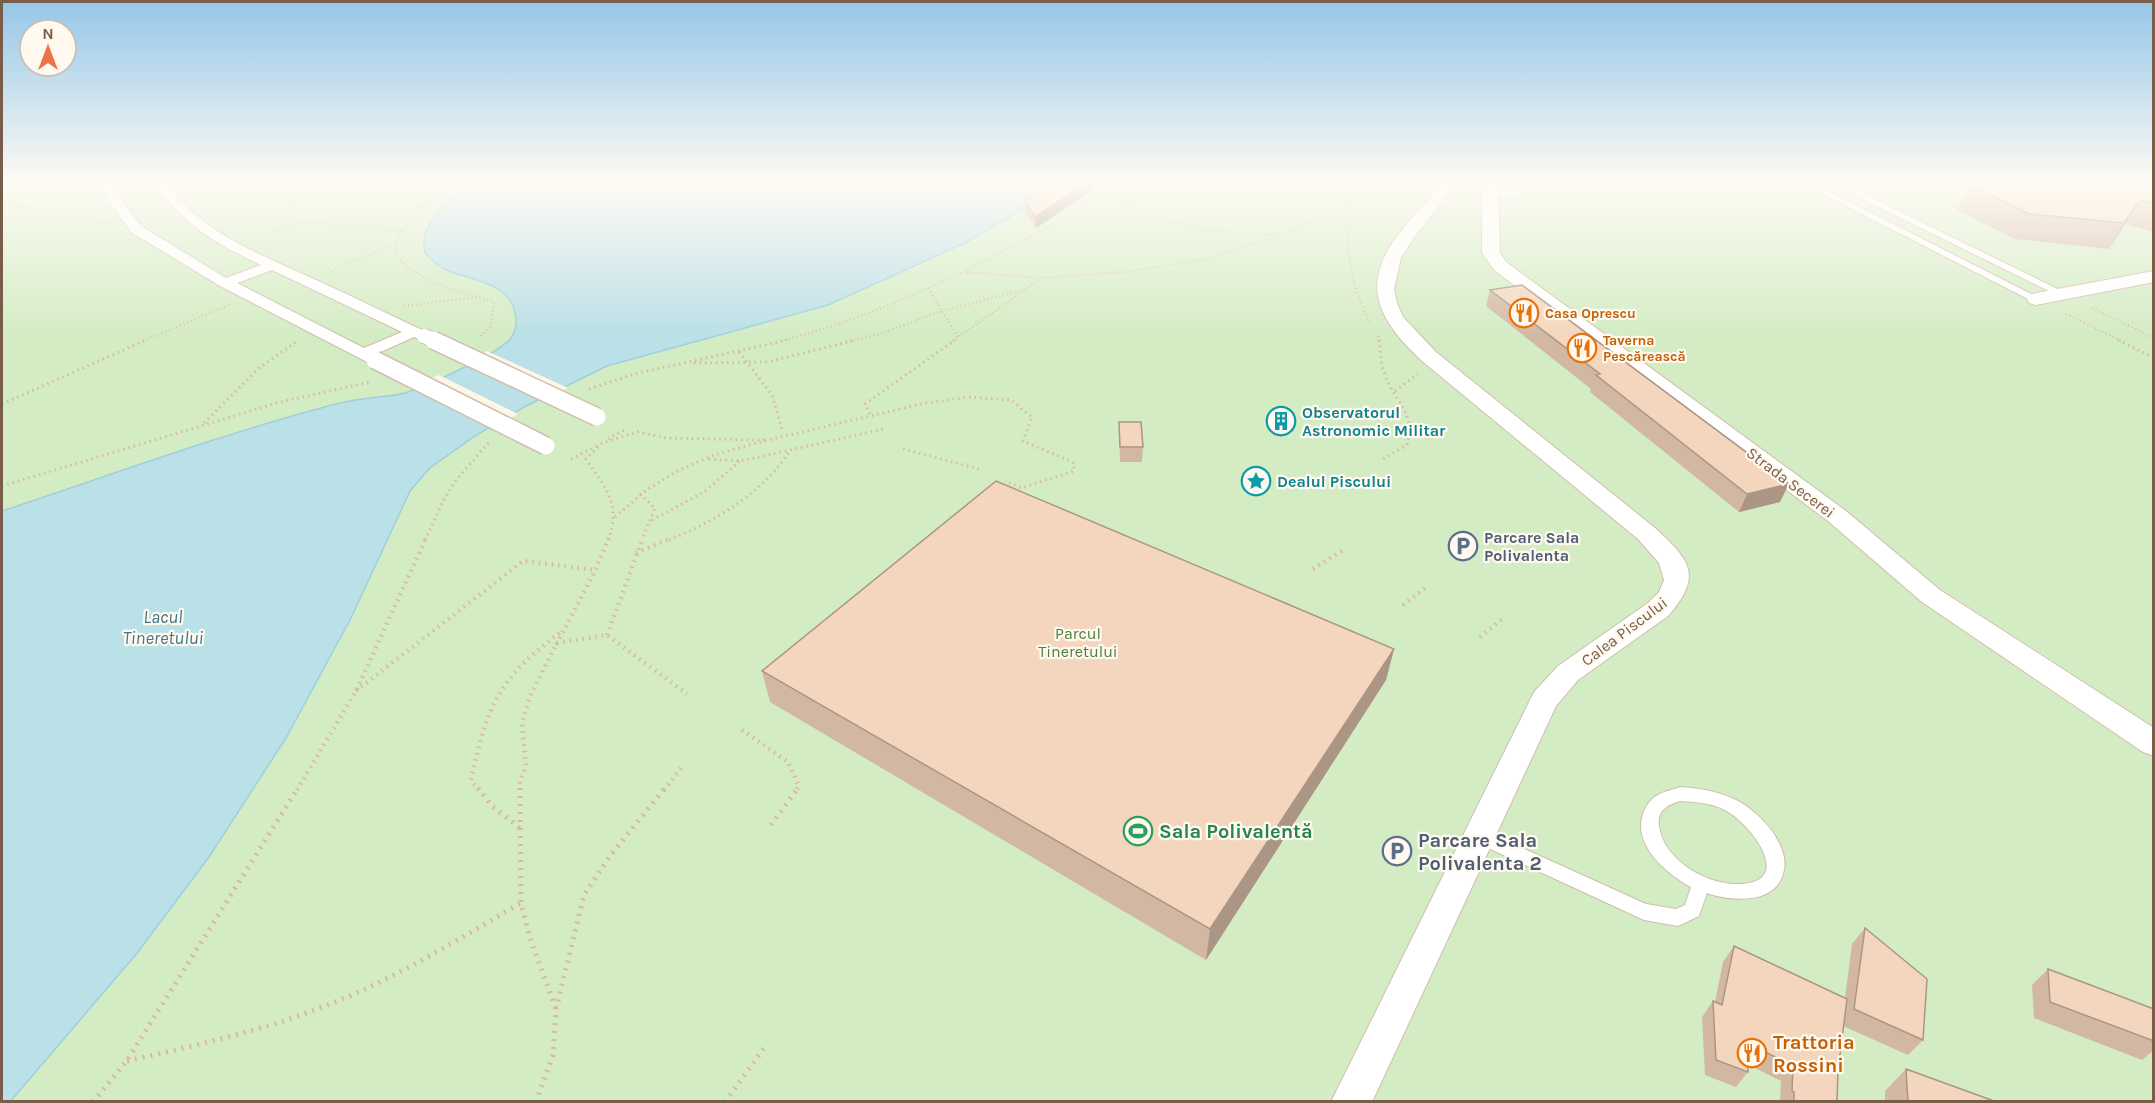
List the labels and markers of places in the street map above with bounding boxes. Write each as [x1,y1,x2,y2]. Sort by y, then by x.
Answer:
restaurant icon: Casa Oprescu [1508,297,1540,329]
place label: Casa Oprescu [1545,305,1636,322]
restaurant icon: Taverna Pescărească [1566,332,1598,364]
place label: Taverna Pescărească [1603,332,1686,365]
place label: Observatorul Astronomic Militar [1302,403,1446,440]
building icon: Observatorul Astronomic Militar [1265,405,1297,437]
place icon: Dealul Piscului [1240,465,1272,497]
place label: Dealul Piscului [1277,472,1391,491]
place label: Parcare Sala Polivalenta [1484,528,1579,565]
parking icon: Parcare Sala Polivalenta [1447,530,1479,562]
sports icon: Sala Polivalentă [1122,815,1154,847]
place label: Sala Polivalentă [1159,820,1313,843]
place label: Parcare Sala Polivalenta 2 [1418,829,1542,875]
parking icon: Parcare Sala Polivalenta 2 [1381,835,1413,867]
place label: Trattoria Rossini [1773,1031,1855,1077]
restaurant icon: Trattoria Rossini [1736,1037,1768,1069]

